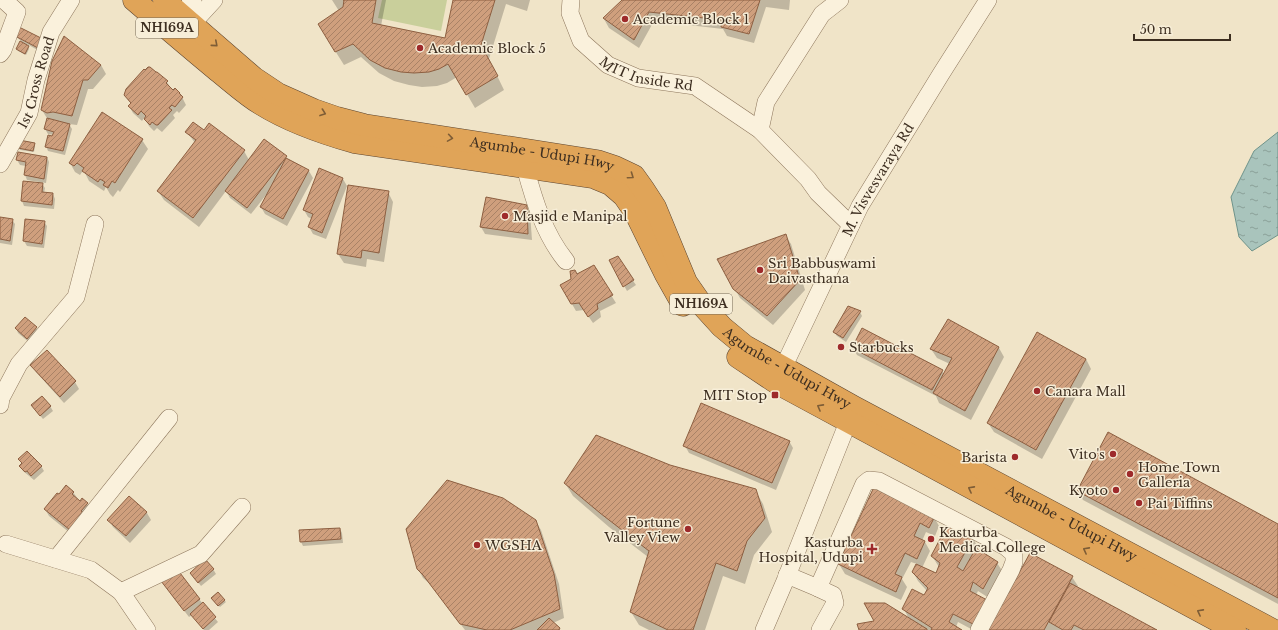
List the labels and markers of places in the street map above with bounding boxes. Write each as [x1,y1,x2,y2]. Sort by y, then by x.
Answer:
place label: Academic Block 1 [632,11,749,28]
marker: Academic Block 1 [620,14,630,24]
place label: Academic Block 5 [427,40,546,57]
marker: Academic Block 5 [415,43,425,53]
place label: Masjid e Manipal [513,208,627,225]
marker: Masjid e Manipal [500,211,510,221]
place label: Sri Babbuswami Daivasthana [768,255,877,287]
marker: Sri Babbuswami Daivasthana [755,265,765,275]
place label: Starbucks [849,339,914,356]
marker: Starbucks [836,342,846,352]
place label: Canara Mall [1045,383,1126,400]
marker: Canara Mall [1032,386,1042,396]
place label: MIT Stop [703,387,767,404]
marker: MIT Stop [770,390,780,400]
place label: Vito's [1068,446,1105,463]
place label: Barista [961,449,1008,466]
marker: Vito's [1108,449,1118,459]
marker: Barista [1010,452,1020,462]
place label: Home Town Galleria [1138,459,1220,491]
marker: Home Town Galleria [1125,469,1135,479]
place label: Kyoto [1069,482,1108,499]
marker: Kyoto [1111,485,1121,495]
place label: Pai Tiffins [1147,495,1213,512]
marker: Pai Tiffins [1134,498,1144,508]
place label: Fortune Valley View [603,514,680,546]
marker: Fortune Valley View [683,524,693,534]
place label: Kasturba Medical College [939,524,1046,556]
place label: Kasturba Hospital, Udupi [759,534,864,566]
marker: Kasturba Medical College [926,534,936,544]
place label: WGSHA [484,537,543,554]
marker: WGSHA [472,540,482,550]
marker: Kasturba Hospital, Udupi [866,543,878,555]

